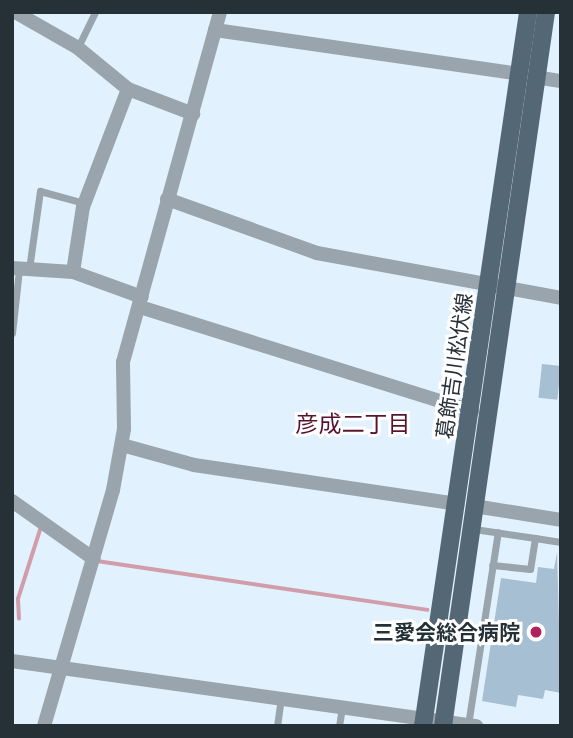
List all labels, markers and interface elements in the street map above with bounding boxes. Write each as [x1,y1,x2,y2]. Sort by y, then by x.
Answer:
street label: 葛飾吉川松伏線 [431,291,477,441]
district label: 彦成二丁目 [296,409,410,437]
place label: 三愛会総合病院 [373,619,520,645]
marker: 三愛会総合病院 [526,622,546,642]

